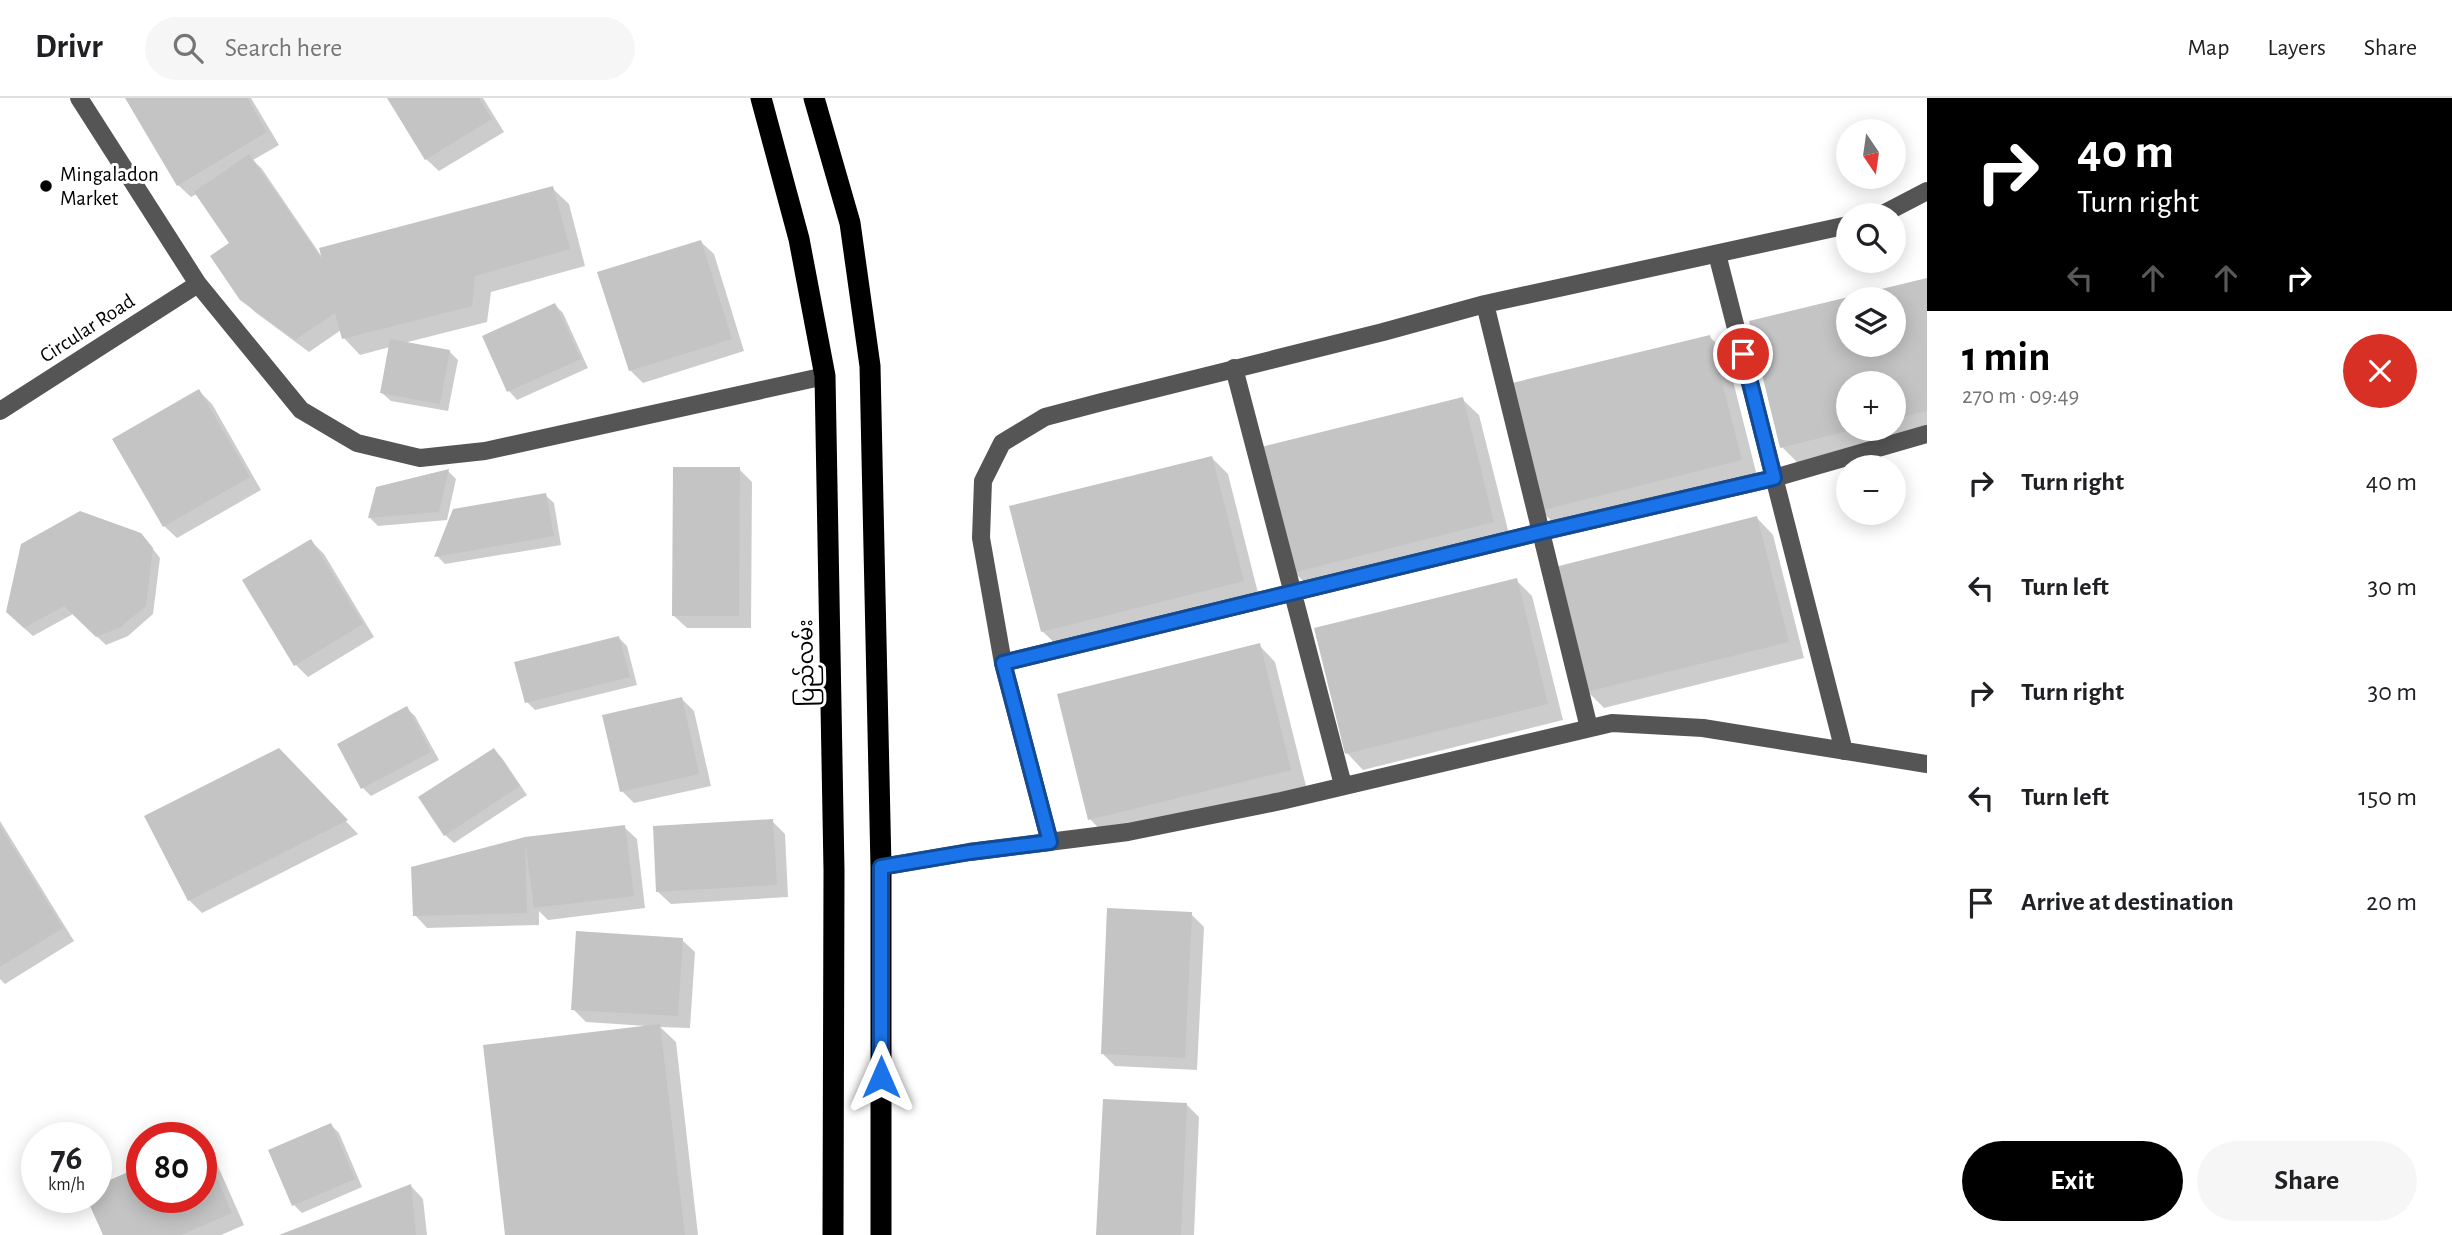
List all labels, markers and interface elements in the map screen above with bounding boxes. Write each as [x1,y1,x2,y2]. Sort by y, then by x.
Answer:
search box [145,17,635,80]
icon: search [169,29,207,67]
text: Drivr [35,31,103,64]
text: Search here [225,35,342,61]
text: Map [2187,36,2229,60]
text: Layers [2267,36,2326,60]
text: Share [2364,36,2417,60]
north arrow [1836,119,1906,189]
map controls [1836,119,1906,525]
icon: right [1962,126,2053,217]
text: 40 m [2077,128,2174,177]
place label: Mingaladon Market [60,164,159,209]
marker: Mingaladon Market [38,178,54,194]
text: Turn right [2077,186,2199,218]
button: search [1836,203,1906,273]
icon: left [2061,259,2099,297]
icon: ahead [2134,259,2172,297]
icon: ahead [2207,259,2245,297]
icon: right [2280,259,2318,297]
button: layers [1836,287,1906,357]
street label: Circular Road [36,290,138,367]
pin [1713,324,1773,384]
button: close [2343,334,2417,408]
icon: arrive [1724,335,1762,373]
text: 1 min [1962,336,2051,378]
button: + [1836,371,1906,441]
text: 270 m · 09:49 [1962,385,2079,408]
button: − [1836,455,1906,525]
icon: right [1962,464,2000,502]
text: Turn right [2021,469,2124,495]
text: 40 m [2366,469,2417,495]
icon: left [1962,569,2000,607]
text: Turn left [2021,574,2109,600]
text: 30 m [2367,574,2417,600]
street label: ပြည်လမ်း [789,619,824,707]
icon: right [1962,674,2000,712]
text: Turn right [2021,679,2124,705]
text: 30 m [2367,679,2417,705]
icon: left [1962,779,2000,817]
text: Turn left [2021,784,2109,810]
text: 150 m [2358,784,2417,810]
icon: arrive [1962,884,2000,922]
text: Arrive at destination [2021,889,2234,915]
text: 20 m [2366,889,2417,915]
position arrow [844,1040,918,1114]
speed limit sign: 80 [126,1122,217,1213]
text: 76 [50,1141,83,1176]
button: Exit [1962,1141,2183,1221]
button: Share [2197,1141,2417,1221]
text: km/h [48,1176,85,1194]

